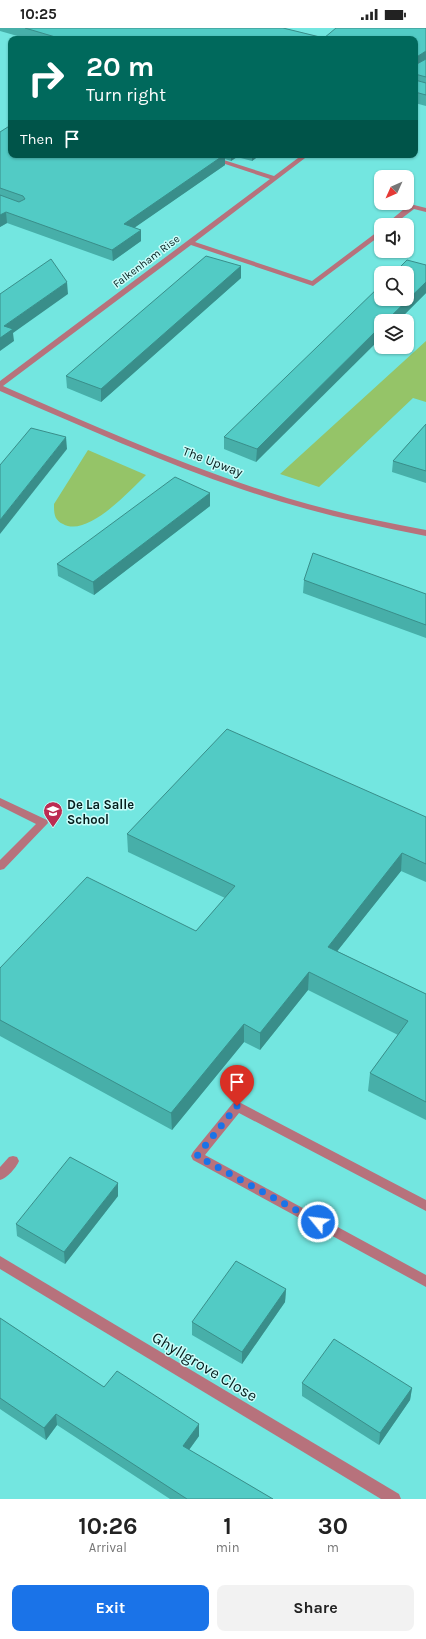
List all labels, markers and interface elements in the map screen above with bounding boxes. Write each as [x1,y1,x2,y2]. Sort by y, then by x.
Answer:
text: 10:25 [20,5,57,23]
text: 20 m [86,50,154,83]
icon: right [20,52,72,104]
text: Turn right [86,84,166,106]
icon: arrive [61,128,83,150]
text: Then [20,130,53,148]
north arrow [374,170,414,210]
map controls [374,170,414,354]
button: sound [374,218,414,258]
street label: Falkenham Rise [110,232,183,291]
button: search [374,266,414,306]
button: layers [374,314,414,354]
street label: The Upway [181,443,245,480]
place label: De La Salle School [67,797,134,827]
school or university icon: De La Salle School [42,800,64,828]
pin [220,1065,254,1106]
icon: arrive [226,1071,248,1093]
position arrow [297,1201,339,1243]
street label: Ghyllgrove Close [149,1327,261,1405]
text: 10:26 [78,1512,137,1540]
text: 1 [223,1512,232,1540]
text: 30 [318,1512,348,1540]
text: Arrival [89,1540,127,1555]
text: min [216,1540,240,1555]
text: m [327,1540,339,1555]
button: Exit [12,1585,209,1631]
button: Share [217,1585,414,1631]

